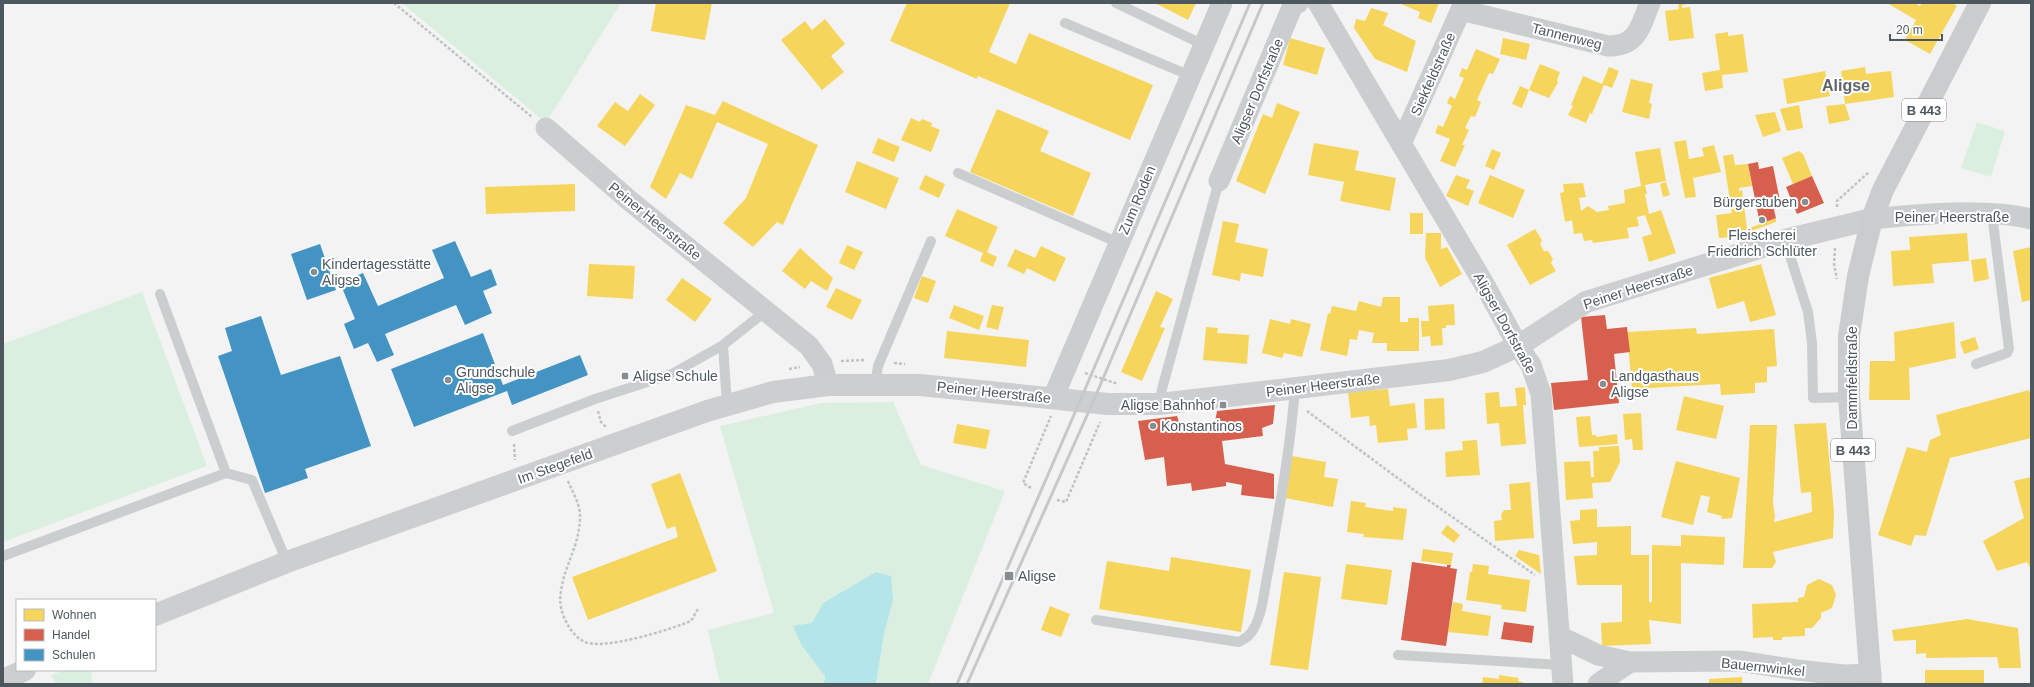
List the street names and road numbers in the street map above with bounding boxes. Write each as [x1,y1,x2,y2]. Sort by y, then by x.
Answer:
street label: Tannenweg [1530,20,1604,52]
street label: Siekfeldstraße [1407,30,1459,118]
street label: Aligser Dorfstraße [1228,36,1286,146]
road number: B 443 [1902,99,1946,121]
street label: Zum Roden [1115,163,1159,237]
street label: Peiner Heerstraße [606,179,705,263]
street label: Peiner Heerstraße [1895,209,2009,225]
street label: Peiner Heerstraße [1581,262,1695,312]
street label: Aligser Dorfstraße [1471,270,1539,376]
street label: Dammfeldstraße [1844,326,1860,430]
street label: Peiner Heerstraße [1265,370,1381,400]
street label: Peiner Heerstraße [936,378,1052,406]
road number: B 443 [1831,439,1875,461]
street label: Im Stegefeld [515,445,595,487]
street label: Bauernwinkel [1720,655,1806,679]

